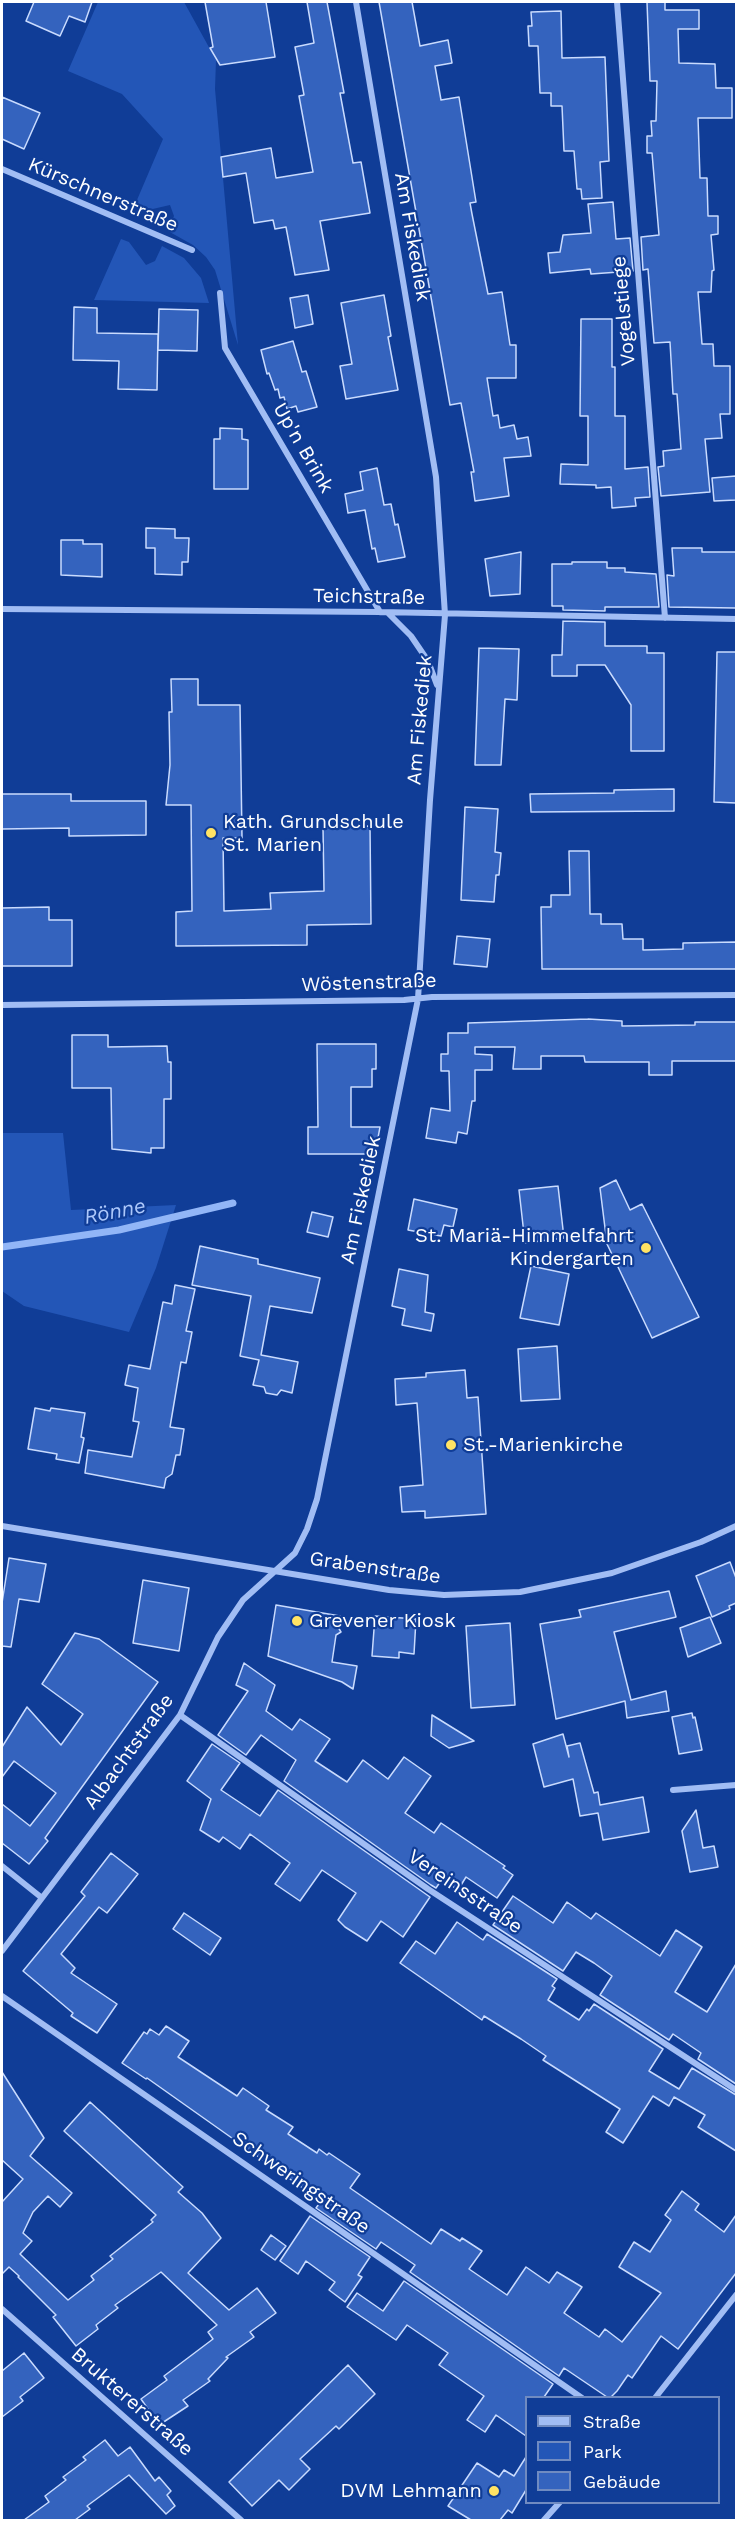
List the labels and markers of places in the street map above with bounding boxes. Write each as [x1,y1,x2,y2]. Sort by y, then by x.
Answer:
place label: Kath. Grundschule St. Marien [223,810,404,857]
marker: Kath. Grundschule St. Marien [204,826,218,840]
place label: St. Mariä-Himmelfahrt Kindergarten [415,1224,634,1271]
marker: St. Mariä-Himmelfahrt Kindergarten [639,1241,653,1255]
place label: St.-Marienkirche [463,1433,623,1457]
marker: St.-Marienkirche [444,1438,458,1452]
place label: Grevener Kiosk [309,1609,456,1633]
marker: Grevener Kiosk [290,1614,304,1628]
place label: DVM Lehmann [340,2479,482,2503]
marker: DVM Lehmann [487,2484,501,2498]

